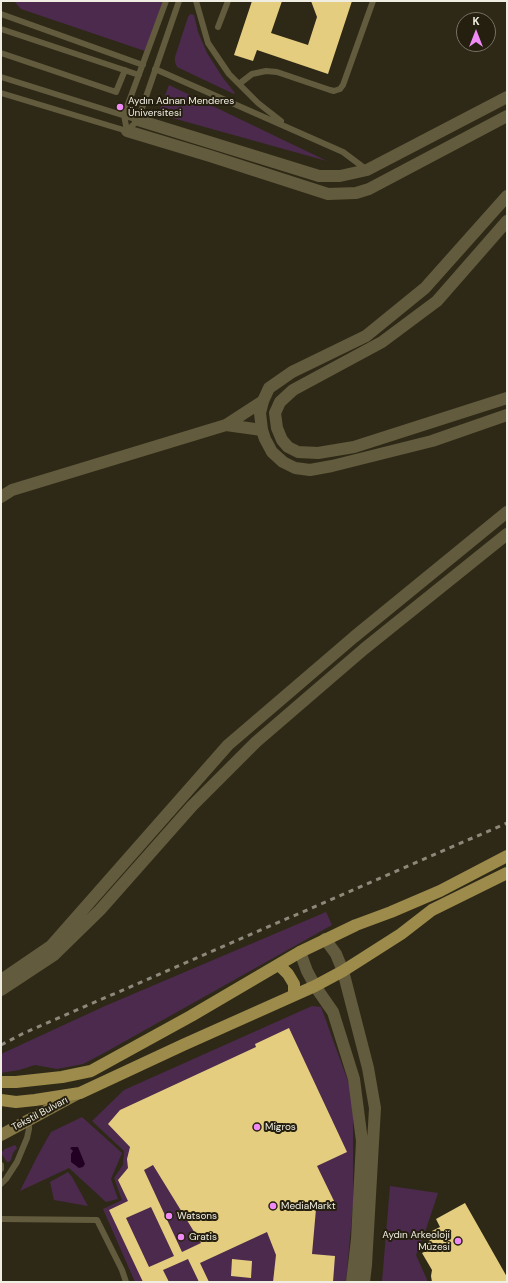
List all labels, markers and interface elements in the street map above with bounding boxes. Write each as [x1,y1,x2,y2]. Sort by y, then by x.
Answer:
north arrow [456,12,496,52]
text: K [472,14,480,28]
place label: Aydın Adnan Menderes Üniversitesi [128,95,234,118]
marker: Aydın Adnan Menderes Üniversitesi [115,102,125,112]
street label: Tekstil Bulvarı [10,1094,70,1134]
place label: Migros [265,1121,296,1133]
marker: Migros [252,1122,262,1132]
place label: MediaMarkt [281,1200,336,1212]
marker: MediaMarkt [268,1201,278,1211]
place label: Watsons [177,1210,217,1222]
marker: Watsons [164,1211,174,1221]
place label: Aydın Arkeoloji Müzesi [382,1229,450,1252]
place label: Gratis [189,1231,217,1243]
marker: Gratis [176,1232,186,1242]
marker: Aydın Arkeoloji Müzesi [453,1236,463,1246]

